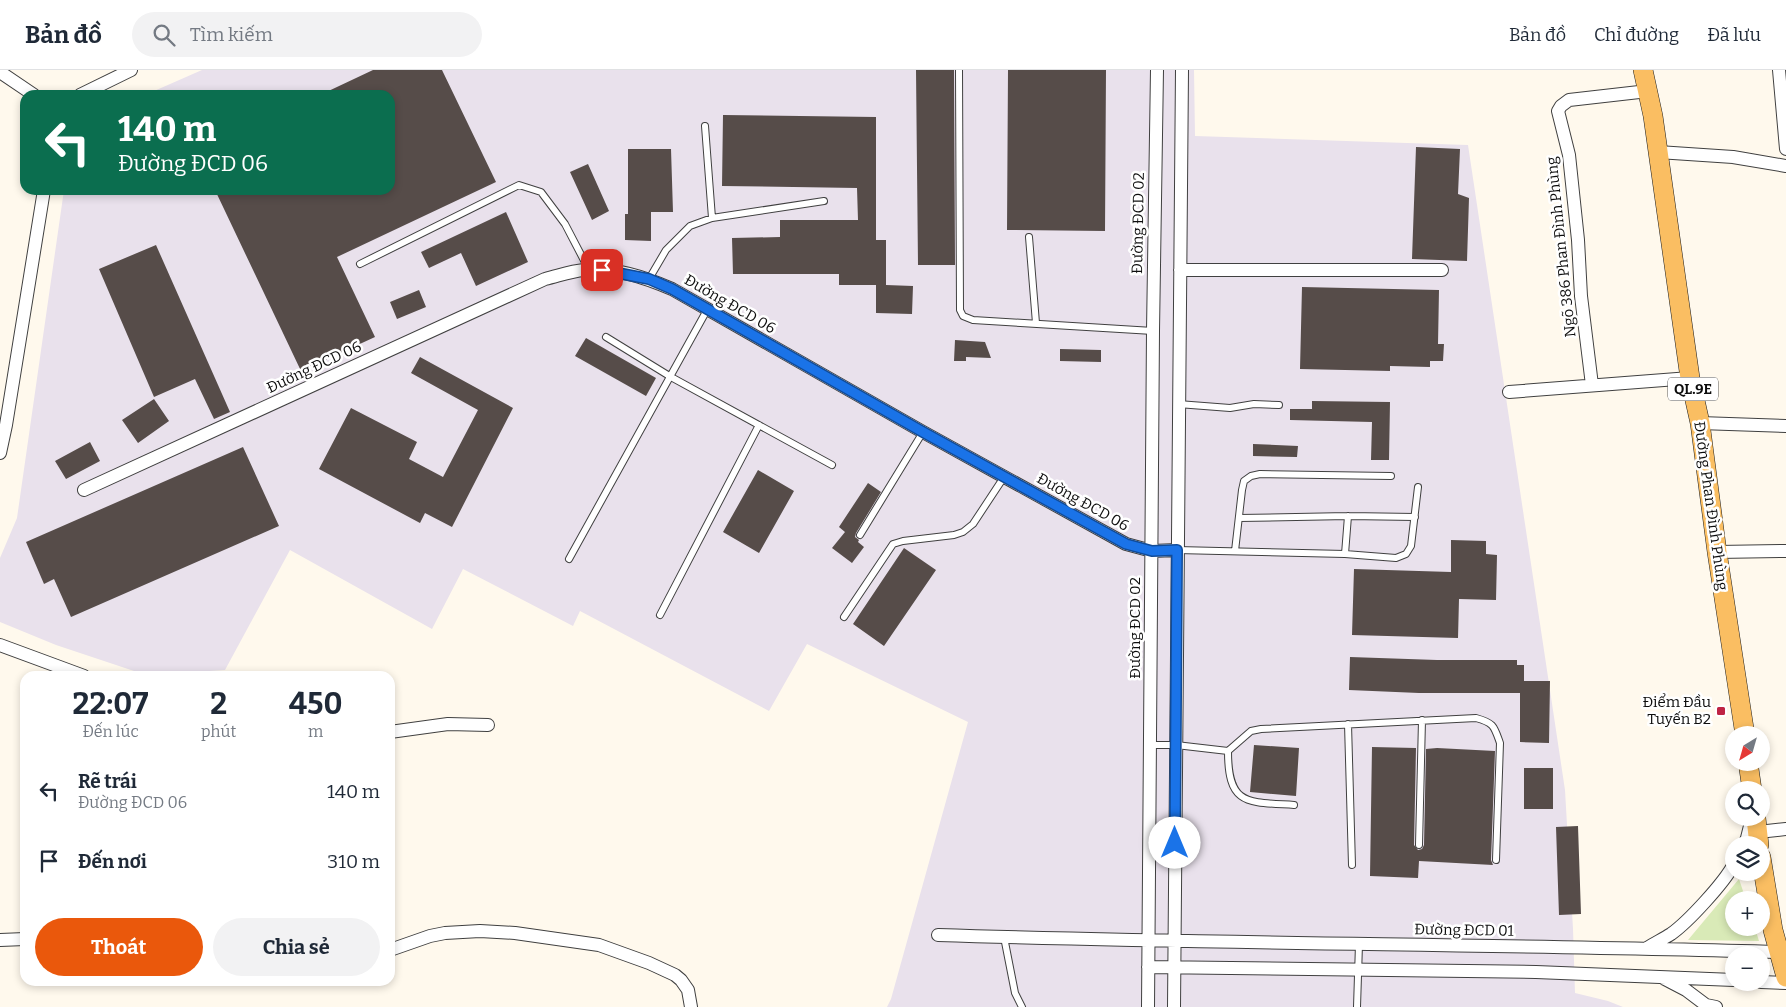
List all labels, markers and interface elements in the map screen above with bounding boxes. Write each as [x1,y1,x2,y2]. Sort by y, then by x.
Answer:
search box [132,12,482,57]
text: Bản đồ [25,21,102,49]
icon: search [150,21,178,49]
text: Tìm kiếm [190,23,273,46]
text: Bản đồ [1509,24,1566,46]
text: Chỉ đường [1594,24,1679,46]
text: Đã lưu [1707,24,1761,46]
text: 140 m [118,108,216,150]
icon: left [35,110,100,175]
text: Đường ĐCD 06 [118,150,268,177]
street label: Ngõ 386 Phan Đình Phùng [1543,156,1579,338]
street label: Đường ĐCD 02 [1128,172,1148,274]
pin [581,249,623,291]
icon: arrive [588,256,616,284]
street label: Đường ĐCD 06 [681,271,779,337]
street label: Đường ĐCD 06 [264,337,364,397]
road number: QL.9E [1668,378,1718,400]
street label: Đường Phan Đình Phùng [1690,420,1732,592]
street label: Đường ĐCD 06 [1034,469,1132,535]
street label: Đường ĐCD 02 [1126,577,1144,679]
text: 22:07 [73,686,148,722]
text: 2 [210,686,227,722]
text: 450 [289,686,342,722]
place label: Điểm Đầu Tuyến B2 [1643,693,1711,728]
marker: Điểm Đầu Tuyến B2 [1715,705,1727,717]
text: Đến lúc [82,722,139,741]
text: phút [201,722,236,741]
text: m [308,722,323,741]
north arrow [1725,726,1770,771]
map controls [1725,726,1770,991]
text: Rẽ trái [78,770,137,793]
icon: left [35,777,63,805]
text: 140 m [327,780,380,803]
button: search [1725,781,1770,826]
text: Đường ĐCD 06 [78,793,187,812]
position arrow [1148,816,1200,868]
button: layers [1725,836,1770,881]
icon: arrive [35,847,63,875]
text: Đến nơi [78,850,147,873]
text: 310 m [327,850,380,873]
button: + [1725,891,1770,936]
button: Thoát [35,918,203,976]
button: Chia sẻ [213,918,380,976]
street label: Đường ĐCD 01 [1414,920,1514,940]
button: − [1725,946,1770,991]

